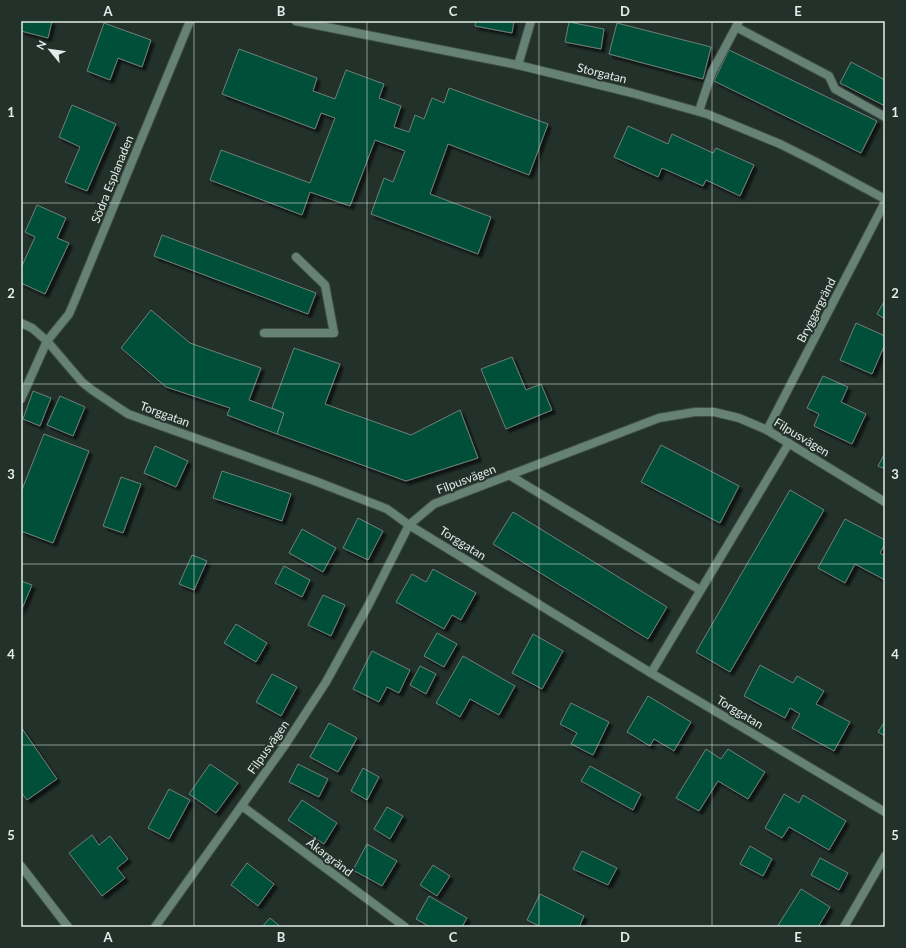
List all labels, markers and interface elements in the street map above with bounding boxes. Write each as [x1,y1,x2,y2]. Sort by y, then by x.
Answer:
text: A [102,3,113,19]
text: B [277,3,286,19]
text: C [449,3,458,19]
text: D [620,3,630,19]
text: E [794,3,802,19]
north arrow [30,30,70,70]
text: N [33,38,49,52]
street label: Storgatan [576,60,628,86]
text: 1 [7,104,15,120]
text: 1 [891,104,899,120]
street label: Södra Esplanaden [88,133,136,225]
street label: Bryggargränd [793,275,839,345]
text: 2 [7,285,15,301]
text: 2 [891,285,899,301]
street label: Torggatan [138,398,192,430]
street label: Filpusvägen [771,415,833,459]
street label: Filpusvägen [434,461,498,497]
text: 3 [7,466,15,482]
text: 3 [891,466,899,482]
street label: Torggatan [437,523,489,563]
text: 4 [7,646,15,662]
text: 4 [891,646,899,662]
street label: Torggatan [714,692,766,732]
street label: Filpusvägen [244,717,292,777]
text: 5 [7,827,15,843]
text: 5 [891,827,899,843]
street label: Åkargränd [304,835,356,879]
text: A [102,929,113,945]
text: B [277,929,286,945]
text: C [449,929,458,945]
text: D [620,929,630,945]
text: E [794,929,802,945]

